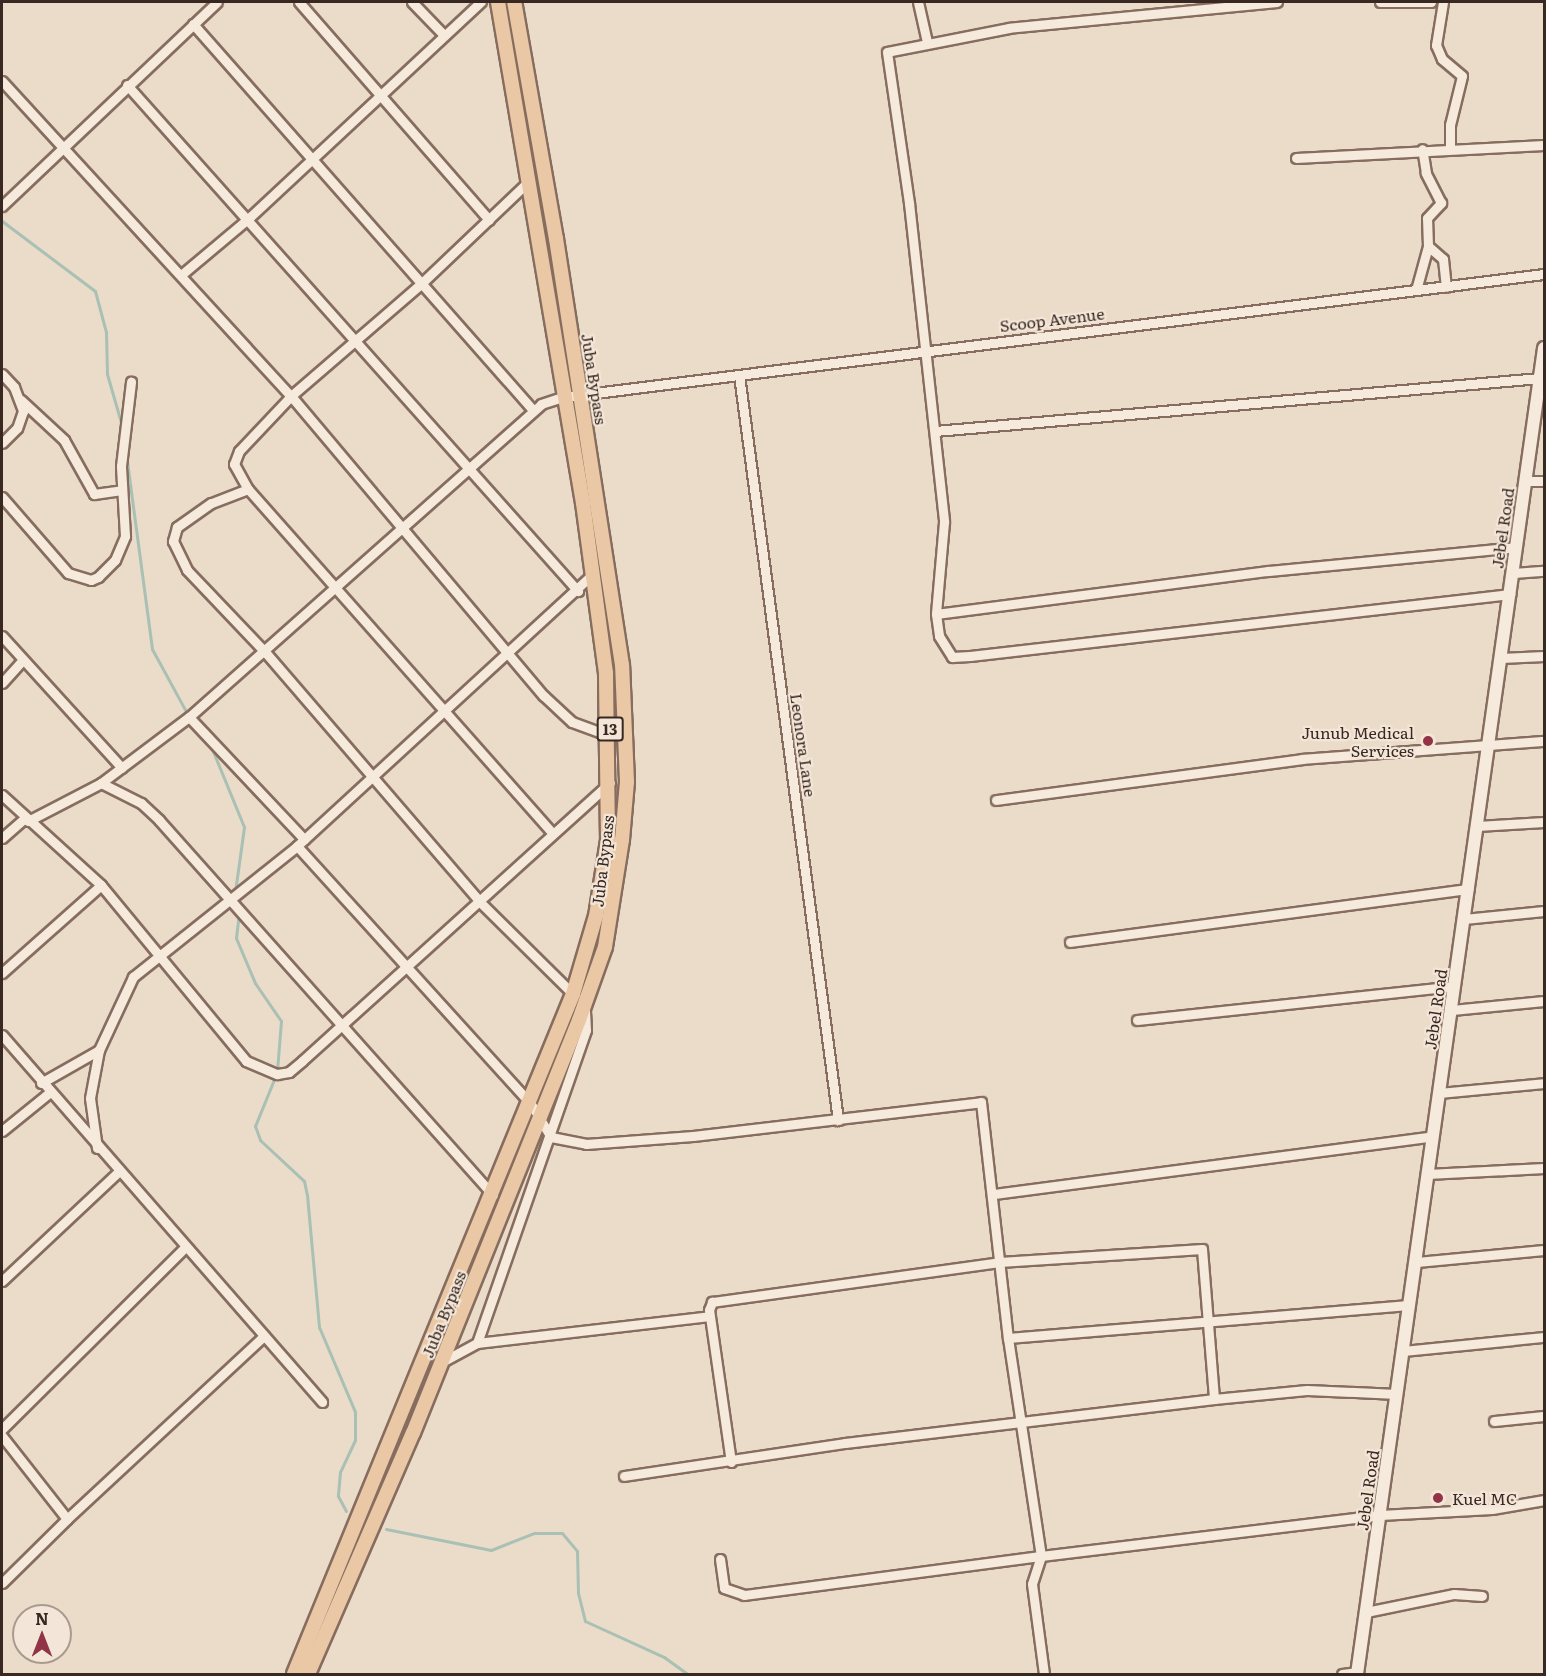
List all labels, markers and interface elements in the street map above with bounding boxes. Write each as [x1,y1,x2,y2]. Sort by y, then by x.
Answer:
street label: Scoop Avenue [999,303,1105,335]
street label: Juba Bypass [578,332,612,426]
street label: Jebel Road [1487,486,1517,570]
street label: Leonora Lane [787,692,821,798]
road number: 13 [596,717,624,741]
place label: Junub Medical Services [1301,722,1414,760]
marker: Junub Medical Services [1419,732,1437,750]
street label: Juba Bypass [587,814,617,908]
street label: Jebel Road [1420,967,1450,1051]
street label: Juba Bypass [417,1268,469,1360]
street label: Jebel Road [1352,1448,1382,1532]
place label: Kuel MC [1452,1488,1517,1508]
marker: Kuel MC [1429,1489,1447,1507]
north arrow [12,1604,72,1664]
text: N [35,1606,49,1630]

